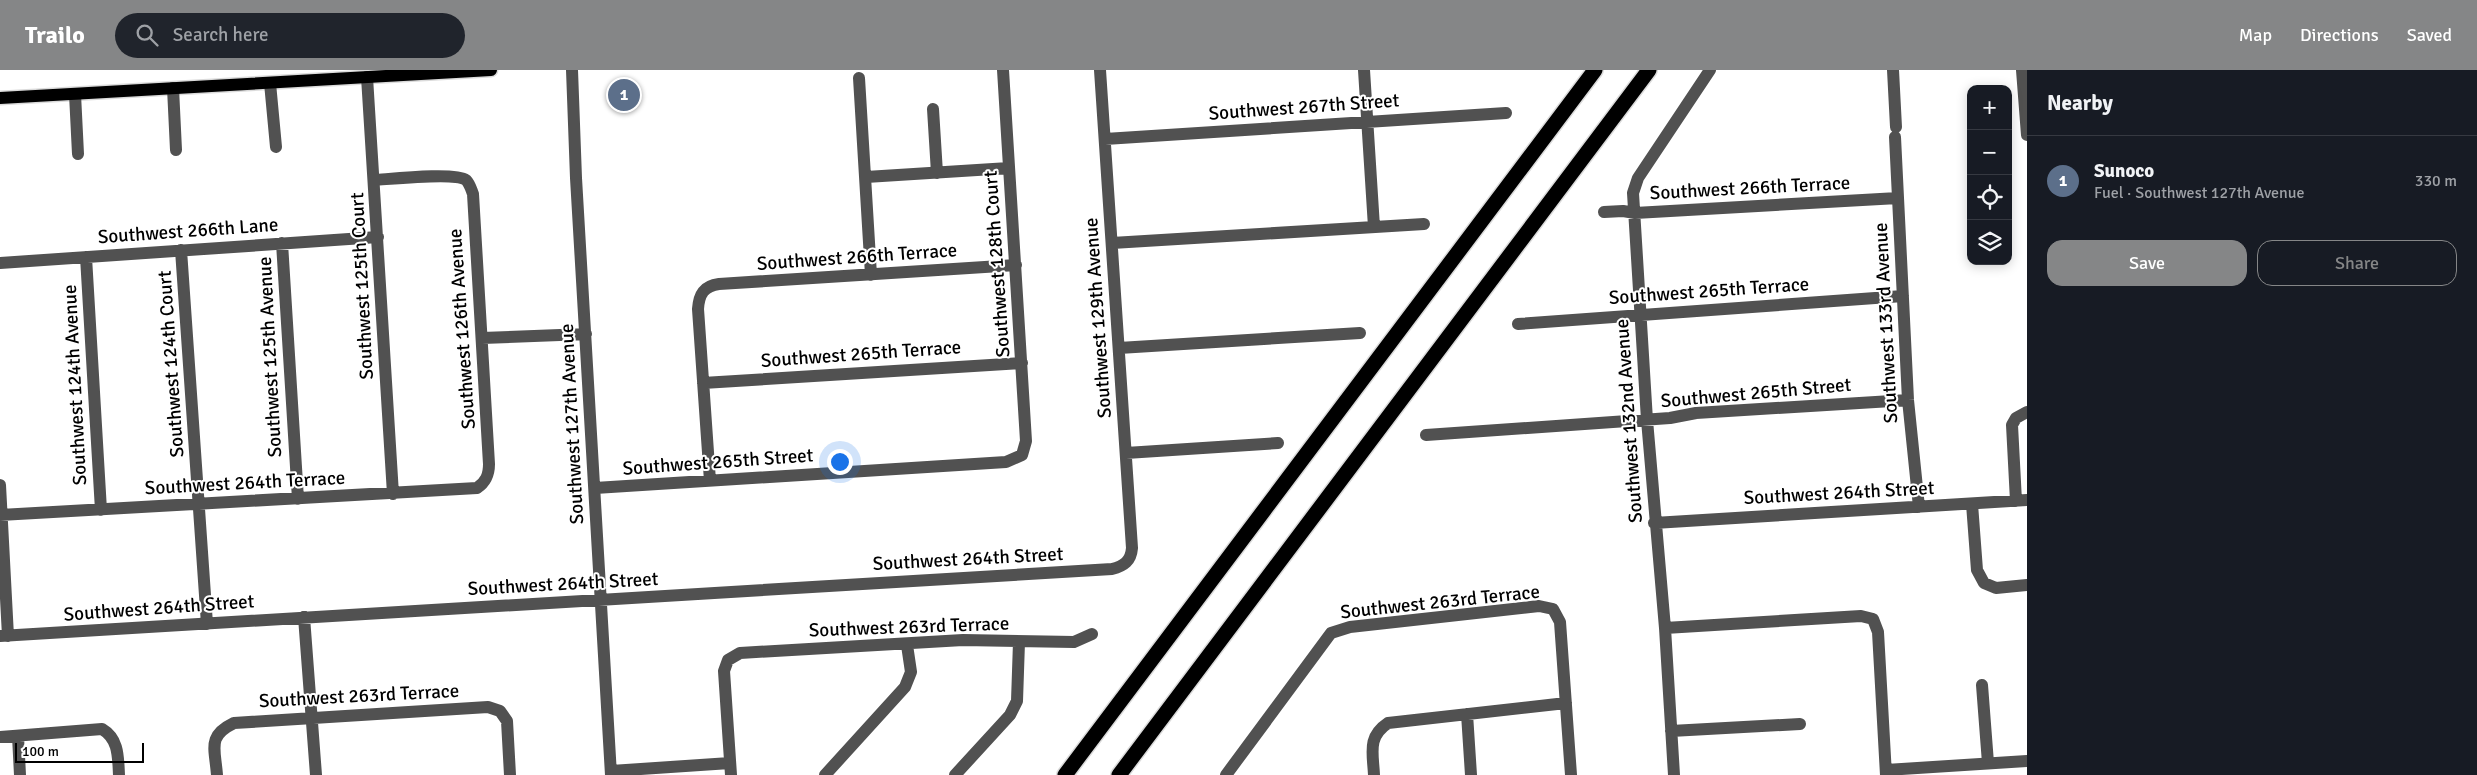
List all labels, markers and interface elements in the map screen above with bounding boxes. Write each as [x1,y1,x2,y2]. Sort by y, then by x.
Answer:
search box [115,13,465,58]
text: Trailo [25,20,85,50]
icon: search [133,21,161,49]
text: Search here [173,23,269,47]
text: Map [2239,24,2272,46]
text: Directions [2300,24,2379,46]
text: Saved [2407,24,2452,46]
pin: 1 [608,76,640,114]
map controls [1967,85,2012,265]
button: + [1967,85,2012,130]
street label: Southwest 267th Street [1208,88,1401,126]
text: Nearby [2047,90,2113,116]
button: − [1967,130,2012,175]
text: Sunoco [2094,159,2154,183]
street label: Southwest 128th Court [978,169,1016,358]
street label: Southwest 266th Terrace [1649,171,1851,205]
text: 1 [2059,171,2067,191]
text: 330 m [2415,171,2457,191]
button: locate [1967,175,2012,220]
text: Fuel · Southwest 127th Avenue [2094,183,2305,203]
street label: Southwest 125th Court [345,192,379,380]
street label: Southwest 266th Lane [97,213,279,249]
street label: Southwest 129th Avenue [1079,217,1117,419]
button: layers [1967,220,2012,265]
street label: Southwest 133rd Avenue [1869,222,1903,424]
street label: Southwest 126th Avenue [443,228,481,430]
street label: Southwest 266th Terrace [756,238,958,276]
button: Save [2047,240,2247,286]
button: Share [2257,240,2457,286]
street label: Southwest 125th Avenue [253,256,287,458]
street label: Southwest 124th Court [152,269,190,458]
street label: Southwest 265th Terrace [1608,272,1810,310]
street label: Southwest 124th Avenue [58,284,92,486]
street label: Southwest 132nd Avenue [1610,318,1648,524]
street label: Southwest 127th Avenue [555,323,589,525]
street label: Southwest 265th Terrace [760,335,962,373]
street label: Southwest 265th Street [1660,373,1853,413]
street label: Southwest 265th Street [622,443,815,481]
your location [827,449,853,475]
street label: Southwest 264th Terrace [144,466,346,500]
street label: Southwest 264th Street [1743,476,1935,510]
street label: Southwest 264th Street [872,542,1064,576]
street label: Southwest 264th Street [467,567,659,601]
street label: Southwest 263rd Terrace [1339,580,1541,624]
street label: Southwest 264th Street [63,589,256,627]
street label: Southwest 263rd Terrace [808,612,1010,642]
street label: Southwest 263rd Terrace [258,679,460,713]
scale bar [15,740,144,763]
text: 100 m [22,743,59,760]

